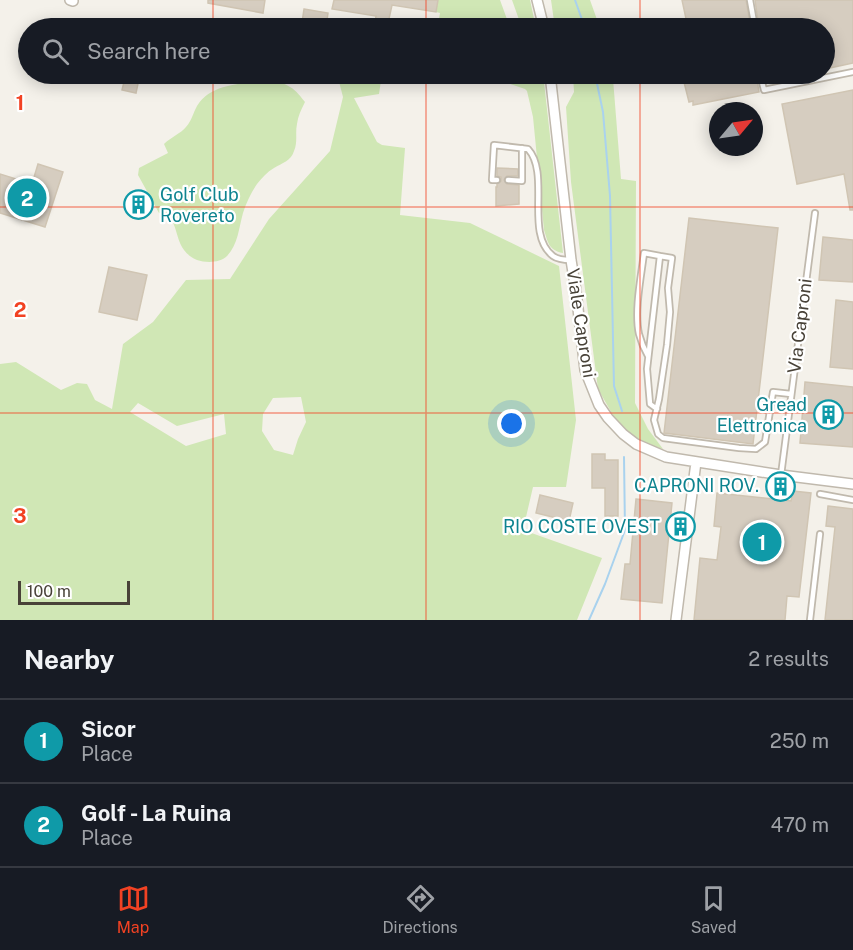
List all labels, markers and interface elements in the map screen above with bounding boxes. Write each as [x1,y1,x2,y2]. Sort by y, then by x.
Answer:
search box [18,18,835,84]
icon: search [39,35,72,68]
text: Search here [87,38,211,64]
text: 1 [16,91,24,115]
north arrow [709,102,763,156]
pin: 2 [8,176,46,220]
place label: Golf Club Rovereto [160,184,239,226]
building icon: Golf Club Rovereto [123,189,155,221]
street label: Viale Caproni [562,267,601,379]
street label: Via Caproni [783,277,816,375]
text: 2 [14,298,26,322]
place label: Gread Elettronica [717,394,807,436]
building icon: Gread Elettronica [812,399,844,431]
your location [497,409,526,438]
building icon: CAPRONI ROV. [764,470,796,502]
place label: CAPRONI ROV. [634,475,759,496]
text: 3 [13,504,27,528]
building icon: RIO COSTE OVEST [665,511,697,543]
place label: RIO COSTE OVEST [503,516,660,537]
pin: 1 [742,520,782,564]
scale bar [18,578,130,606]
text: 100 m [27,582,71,601]
text: Nearby [24,644,114,675]
text: 2 results [748,647,829,671]
text: Sicor [81,716,136,742]
text: 1 [39,729,48,753]
text: 250 m [770,729,829,753]
text: Place [81,742,133,766]
text: Golf - La Ruina [81,800,231,826]
text: 2 [37,813,50,837]
text: 470 m [770,813,829,837]
text: Place [81,826,133,850]
tab: Map [117,882,150,937]
tab: Directions [383,882,458,937]
tab: Saved [691,882,736,937]

